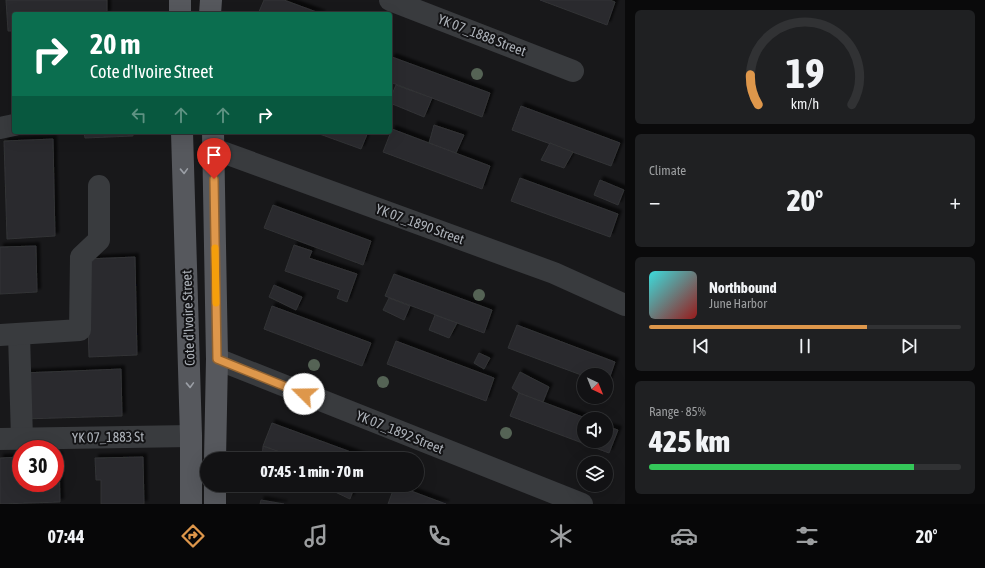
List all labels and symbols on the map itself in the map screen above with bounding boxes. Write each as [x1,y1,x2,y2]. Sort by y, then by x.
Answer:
street label: YK 07_1888 Street [436,11,528,59]
pin [197,138,231,179]
one-way arrow [180,168,188,174]
street label: YK 07_1890 Street [374,201,466,247]
street label: Cote d'Ivoire Street [178,270,198,366]
north arrow [577,368,613,404]
position arrow [283,373,325,415]
one-way arrow [186,382,194,388]
street label: YK 07_1892 Street [354,407,446,457]
street label: YK 07_1883 St [72,428,144,446]
speed limit sign: 30 [12,440,64,492]

